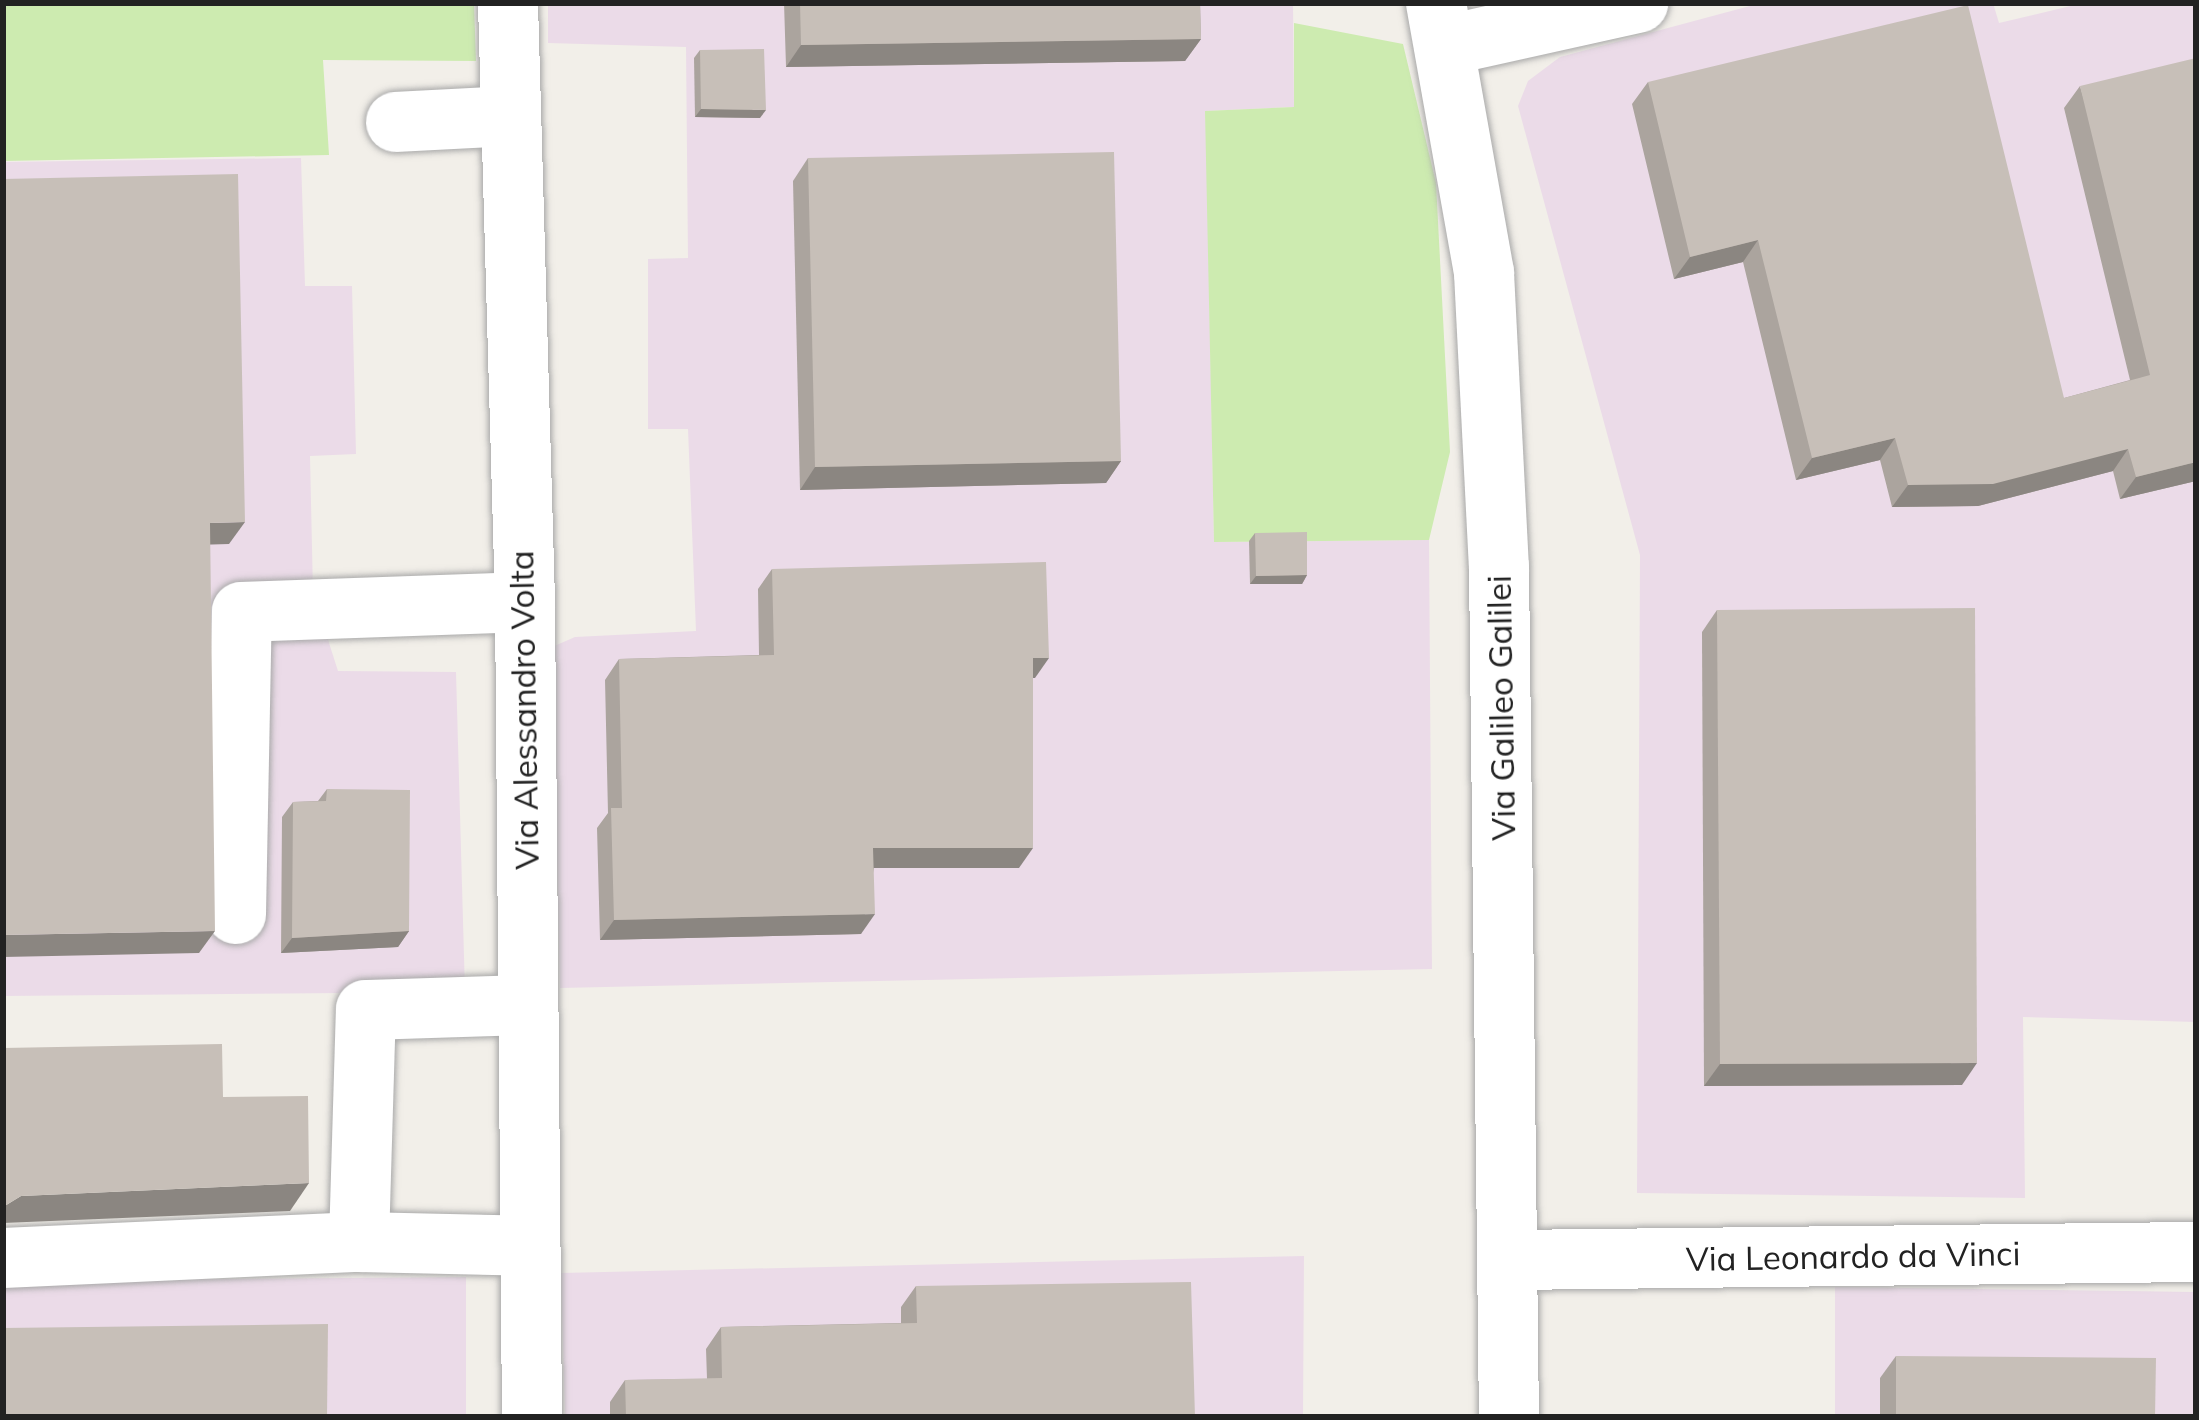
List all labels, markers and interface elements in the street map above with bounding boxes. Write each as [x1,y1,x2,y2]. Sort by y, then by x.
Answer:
street label: Via Alessandro Volta [501,550,547,870]
street label: Via Galileo Galilei [1479,575,1523,841]
street label: Via Leonardo da Vinci [1685,1233,2021,1279]

